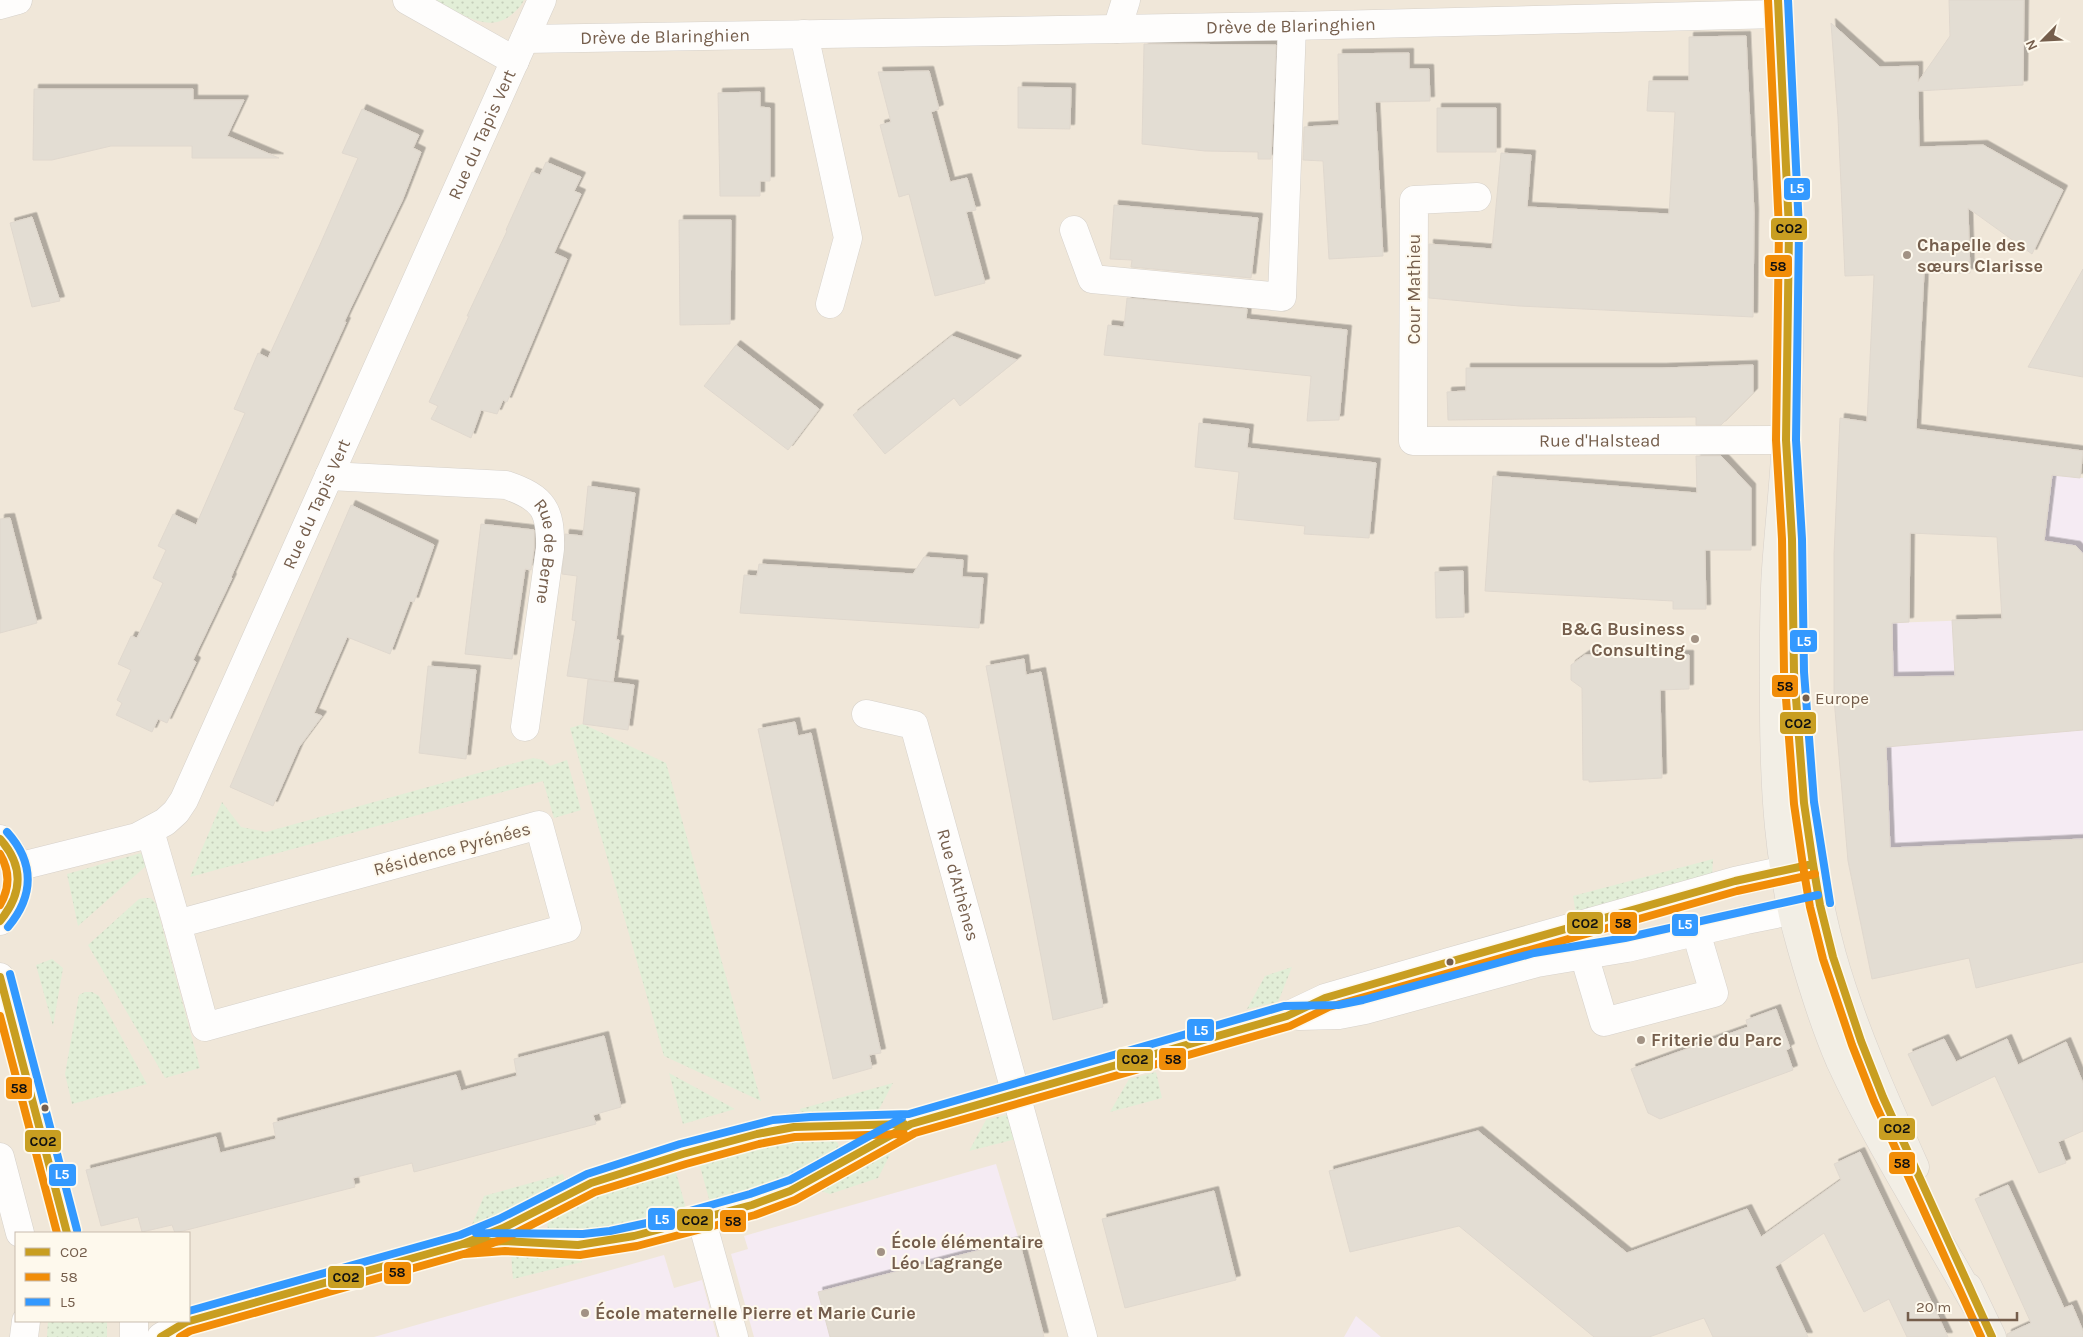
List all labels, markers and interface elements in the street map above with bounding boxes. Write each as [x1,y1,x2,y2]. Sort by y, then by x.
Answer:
street label: Drève de Blaringhien [1206,13,1376,38]
north arrow [2018,15,2068,65]
street label: Drève de Blaringhien [580,24,750,49]
text: N [2022,37,2041,53]
street label: Rue du Tapis Vert [443,66,521,203]
line badge: L5 [1783,177,1811,201]
text: L5 [1789,180,1805,197]
line badge: CO2 [1770,217,1808,241]
text: CO2 [1776,220,1802,237]
street label: Cour Mathieu [1403,234,1425,344]
place label: Chapelle des sœurs Clarisse [1917,234,2043,277]
marker: Chapelle des sœurs Clarisse [1901,249,1913,261]
line badge: 58 [1764,254,1793,278]
text: 58 [1769,258,1787,275]
street label: Rue d'Halstead [1539,429,1661,452]
street label: Rue du Tapis Vert [278,435,355,573]
street label: Rue de Berne [529,494,561,606]
place label: B&G Business Consulting [1561,618,1686,661]
line badge: L5 [1789,629,1818,653]
marker: B&G Business Consulting [1689,633,1701,645]
text: L5 [1796,633,1812,650]
line badge: 58 [1771,674,1799,698]
text: 58 [1776,678,1794,695]
place label: Europe [1815,688,1869,708]
marker: Europe [1801,693,1811,703]
line badge: CO2 [1779,711,1817,735]
text: CO2 [1785,715,1811,732]
street label: Résidence Pyrénées [371,817,533,881]
street label: Rue d'Athènes [932,826,984,943]
line badge: CO2 [1566,911,1604,935]
line badge: 58 [1609,911,1638,935]
line badge: L5 [1671,913,1699,937]
text: CO2 [1572,915,1598,932]
text: 58 [1614,915,1632,932]
text: L5 [1677,916,1693,933]
unlabelled marker [1445,957,1455,967]
line badge: L5 [1186,1018,1215,1042]
text: L5 [1193,1022,1209,1039]
place label: Friterie du Parc [1651,1029,1782,1051]
marker: Friterie du Parc [1635,1034,1647,1046]
line badge: 58 [1158,1047,1187,1071]
line badge: CO2 [1116,1048,1154,1072]
text: CO2 [1122,1051,1148,1068]
text: 58 [1164,1051,1182,1068]
line badge: 58 [5,1076,33,1100]
text: 58 [10,1080,28,1097]
unlabelled marker [40,1103,50,1113]
line badge: CO2 [1878,1117,1916,1141]
text: CO2 [1884,1120,1910,1137]
line badge: CO2 [24,1129,62,1153]
text: CO2 [30,1133,56,1150]
line badge: 58 [1888,1151,1916,1175]
text: 58 [1893,1155,1911,1172]
line badge: L5 [48,1163,77,1187]
text: L5 [54,1166,70,1183]
line badge: L5 [647,1207,676,1231]
line badge: CO2 [676,1208,714,1232]
line badge: 58 [719,1209,747,1233]
text: L5 [654,1211,670,1228]
text: CO2 [682,1212,708,1229]
text: 58 [724,1213,742,1230]
place label: École élémentaire Léo Lagrange [891,1230,1043,1274]
legend [15,1232,190,1322]
text: CO2 [60,1243,88,1261]
marker: École élémentaire Léo Lagrange [875,1246,887,1258]
line badge: 58 [383,1261,412,1285]
text: 58 [388,1264,406,1281]
line badge: CO2 [327,1265,365,1289]
text: 58 [60,1268,78,1286]
text: CO2 [333,1269,359,1286]
scale bar [1908,1290,2017,1322]
text: L5 [60,1293,75,1311]
text: 20 m [1916,1298,1951,1316]
place label: École maternelle Pierre et Marie Curie [595,1301,916,1324]
marker: École maternelle Pierre et Marie Curie [579,1307,591,1319]

